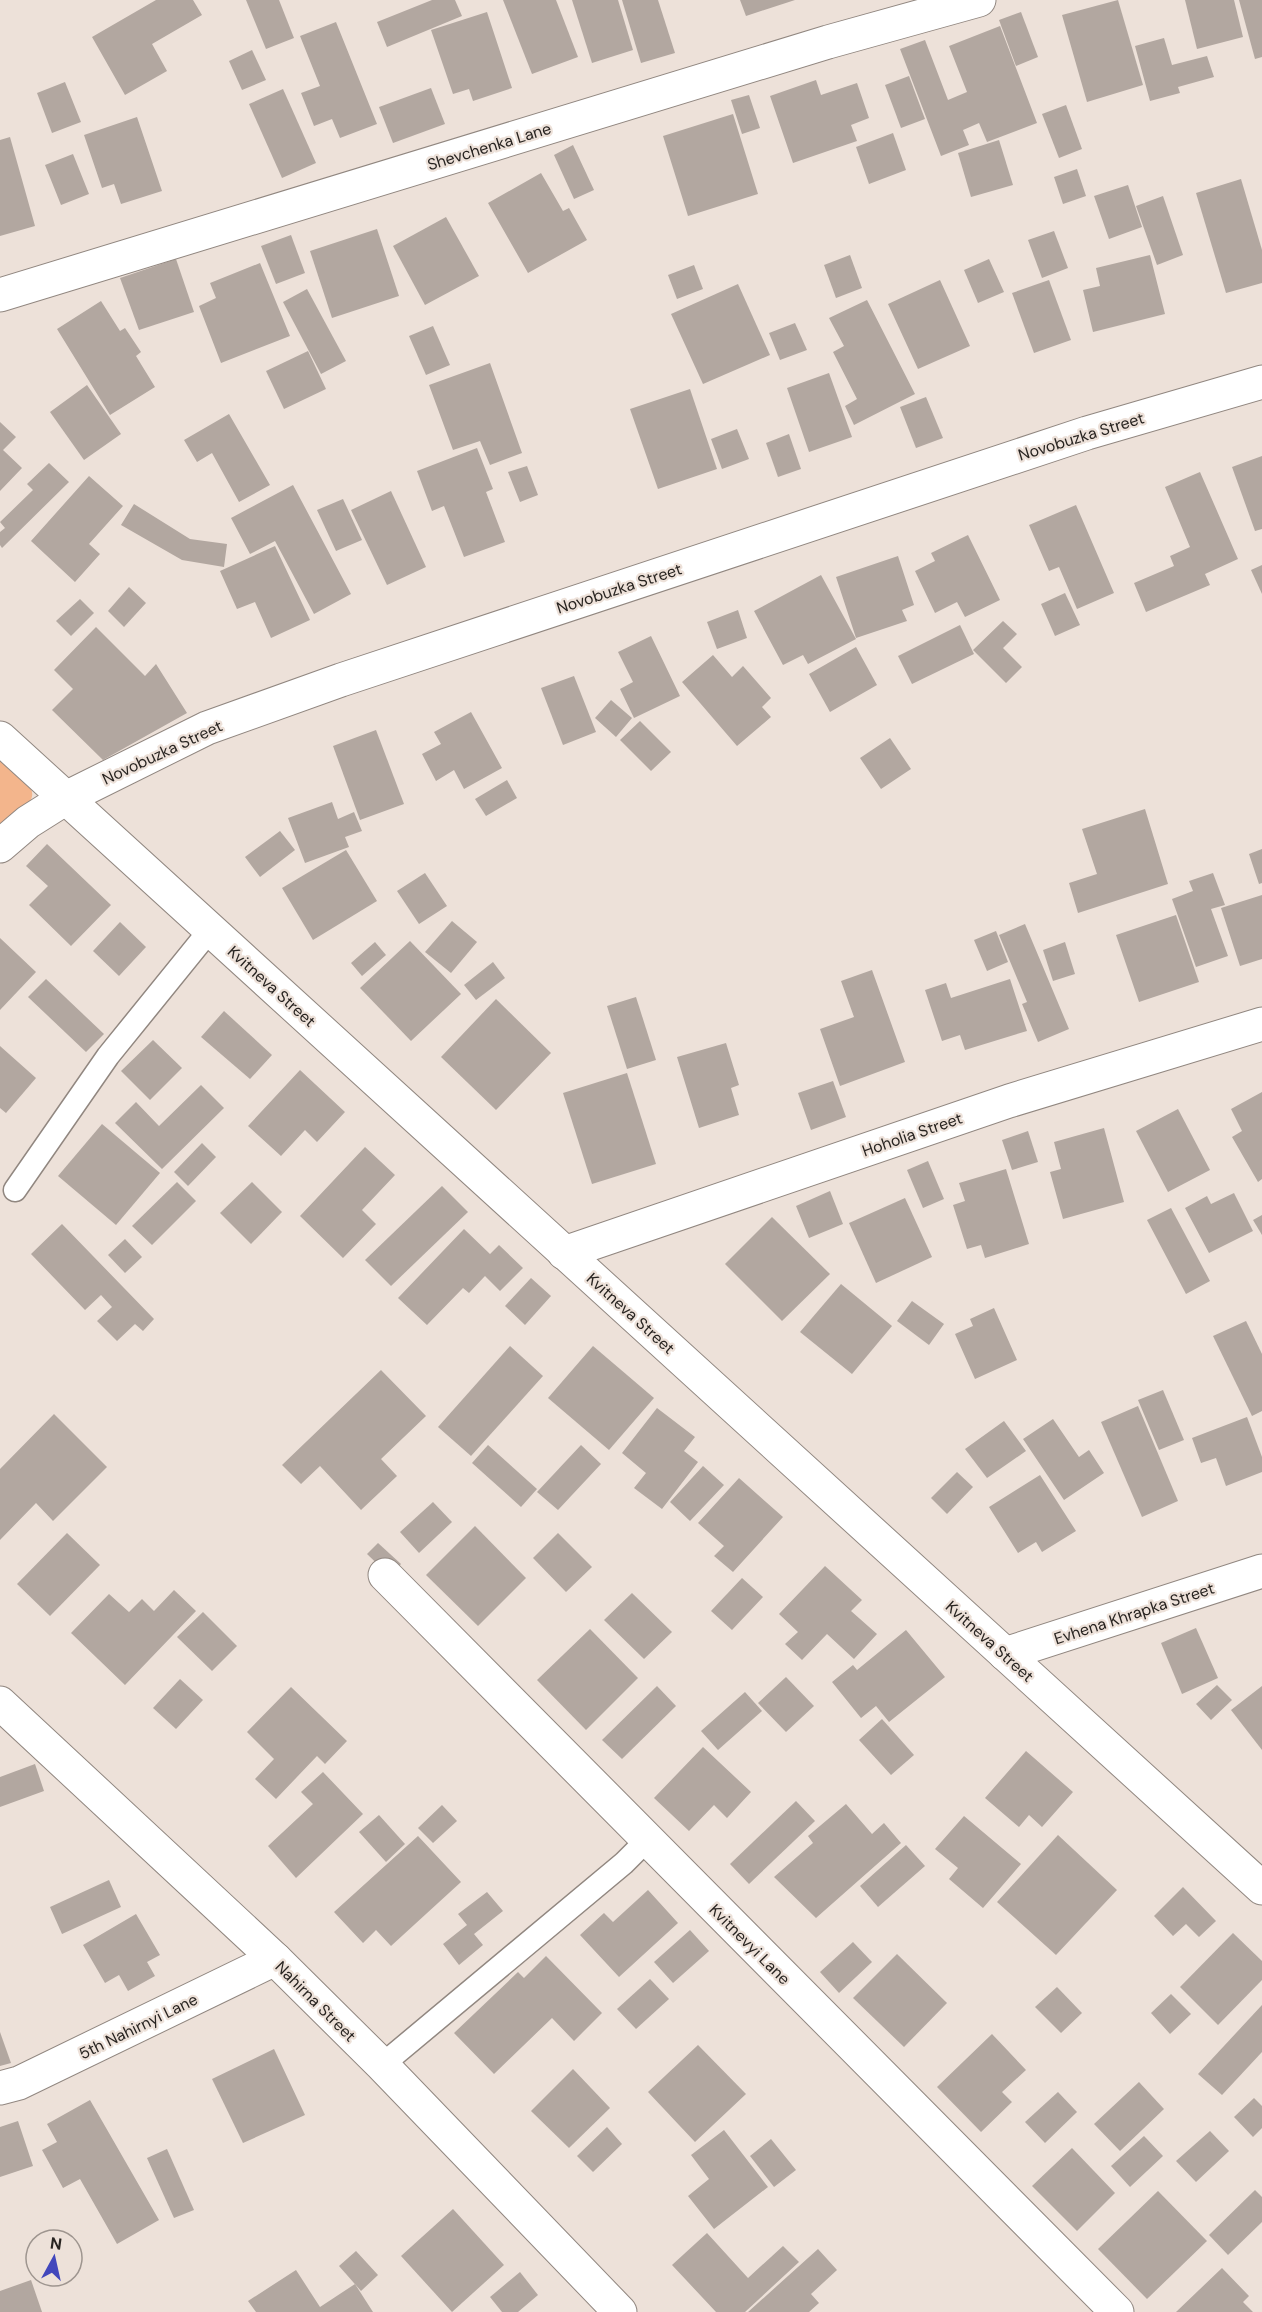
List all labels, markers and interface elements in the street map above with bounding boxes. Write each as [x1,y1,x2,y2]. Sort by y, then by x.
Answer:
street label: Shevchenka Lane [425,118,554,175]
street label: Novobuzka Street [1016,407,1147,466]
street label: Novobuzka Street [554,558,684,619]
street label: Novobuzka Street [99,715,226,790]
street label: Kvitneva Street [223,941,320,1032]
street label: Hoholia Street [859,1107,965,1161]
street label: Kvitneva Street [582,1268,679,1359]
street label: Evhena Khrapka Street [1051,1578,1217,1649]
street label: Kvitneva Street [941,1596,1038,1687]
street label: Kvitnevyi Lane [705,1899,795,1989]
street label: Nahirna Street [271,1956,361,2046]
street label: 5th Nahirnyi Lane [75,1989,201,2064]
north arrow [24,2228,84,2288]
text: N [49,2232,63,2255]

